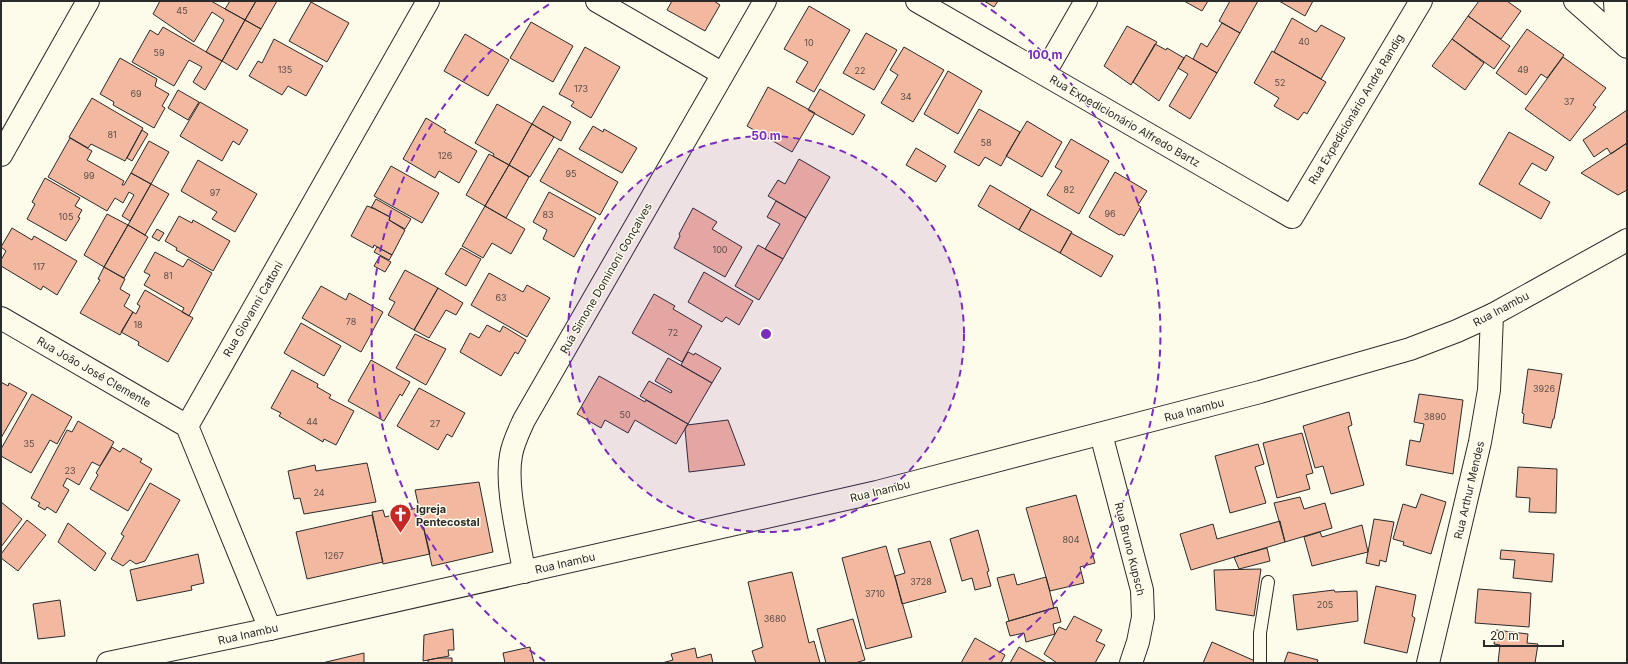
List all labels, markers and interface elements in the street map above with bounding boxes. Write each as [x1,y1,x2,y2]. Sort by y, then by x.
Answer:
house number: 45 [176,5,188,16]
street label: Rua Expedicionário André Randig [1305,31,1407,187]
house number: 40 [1298,36,1310,47]
house number: 10 [804,37,814,48]
house number: 59 [153,47,165,58]
text: 100 m [1027,47,1063,62]
house number: 135 [278,64,292,75]
house number: 49 [1517,64,1529,75]
house number: 22 [855,65,865,76]
street label: Rua Expedicionário Alfredo Bartz [1047,72,1203,170]
house number: 52 [1275,77,1285,88]
house number: 173 [574,83,589,94]
house number: 69 [130,88,142,99]
house number: 34 [900,91,912,102]
house number: 37 [1564,96,1574,107]
text: 50 m [751,128,781,143]
house number: 81 [107,129,117,140]
house number: 58 [980,137,992,148]
house number: 126 [438,150,453,161]
house number: 95 [565,168,577,179]
house number: 99 [83,170,95,181]
house number: 82 [1063,184,1075,195]
house number: 97 [210,187,220,198]
street label: Rua Simone Dominoni Gonçalves [557,200,655,356]
house number: 96 [1104,208,1116,219]
house number: 83 [542,209,554,220]
house number: 105 [59,211,73,222]
house number: 100 [712,244,728,255]
street label: Rua Giovanni Cattoni [220,259,286,359]
house number: 117 [33,261,45,272]
house number: 81 [163,270,173,281]
street label: Rua Inambu [1471,288,1531,330]
house number: 63 [495,292,507,303]
house number: 78 [346,316,357,327]
house number: 18 [133,319,143,330]
house number: 72 [668,327,678,338]
centre of rings [759,327,773,341]
street label: Rua João José Clemente [34,334,154,410]
house number: 3926 [1533,383,1556,394]
street label: Rua Inambu [1163,395,1225,425]
house number: 50 [619,409,631,420]
house number: 3890 [1424,411,1447,422]
house number: 44 [306,416,318,427]
house number: 27 [430,418,440,429]
house number: 35 [23,438,35,449]
street label: Rua Arthur Mendes [1451,439,1487,540]
house number: 23 [64,465,76,476]
street label: Rua Inambu [849,477,911,505]
house number: 24 [313,487,325,498]
street label: Rua Bruno Kupsch [1112,501,1148,597]
church icon: Igreja Pentecostal [388,502,414,535]
place label: Igreja Pentecostal [416,502,480,529]
house number: 804 [1062,534,1080,545]
street label: Rua Inambu [534,549,596,577]
house number: 1267 [324,550,344,561]
house number: 3728 [910,576,932,587]
house number: 3710 [865,588,885,599]
house number: 205 [1317,599,1333,610]
house number: 3680 [764,613,787,624]
street label: Rua Inambu [217,620,279,648]
scale bar [1484,622,1563,648]
text: 20 m [1490,628,1519,643]

